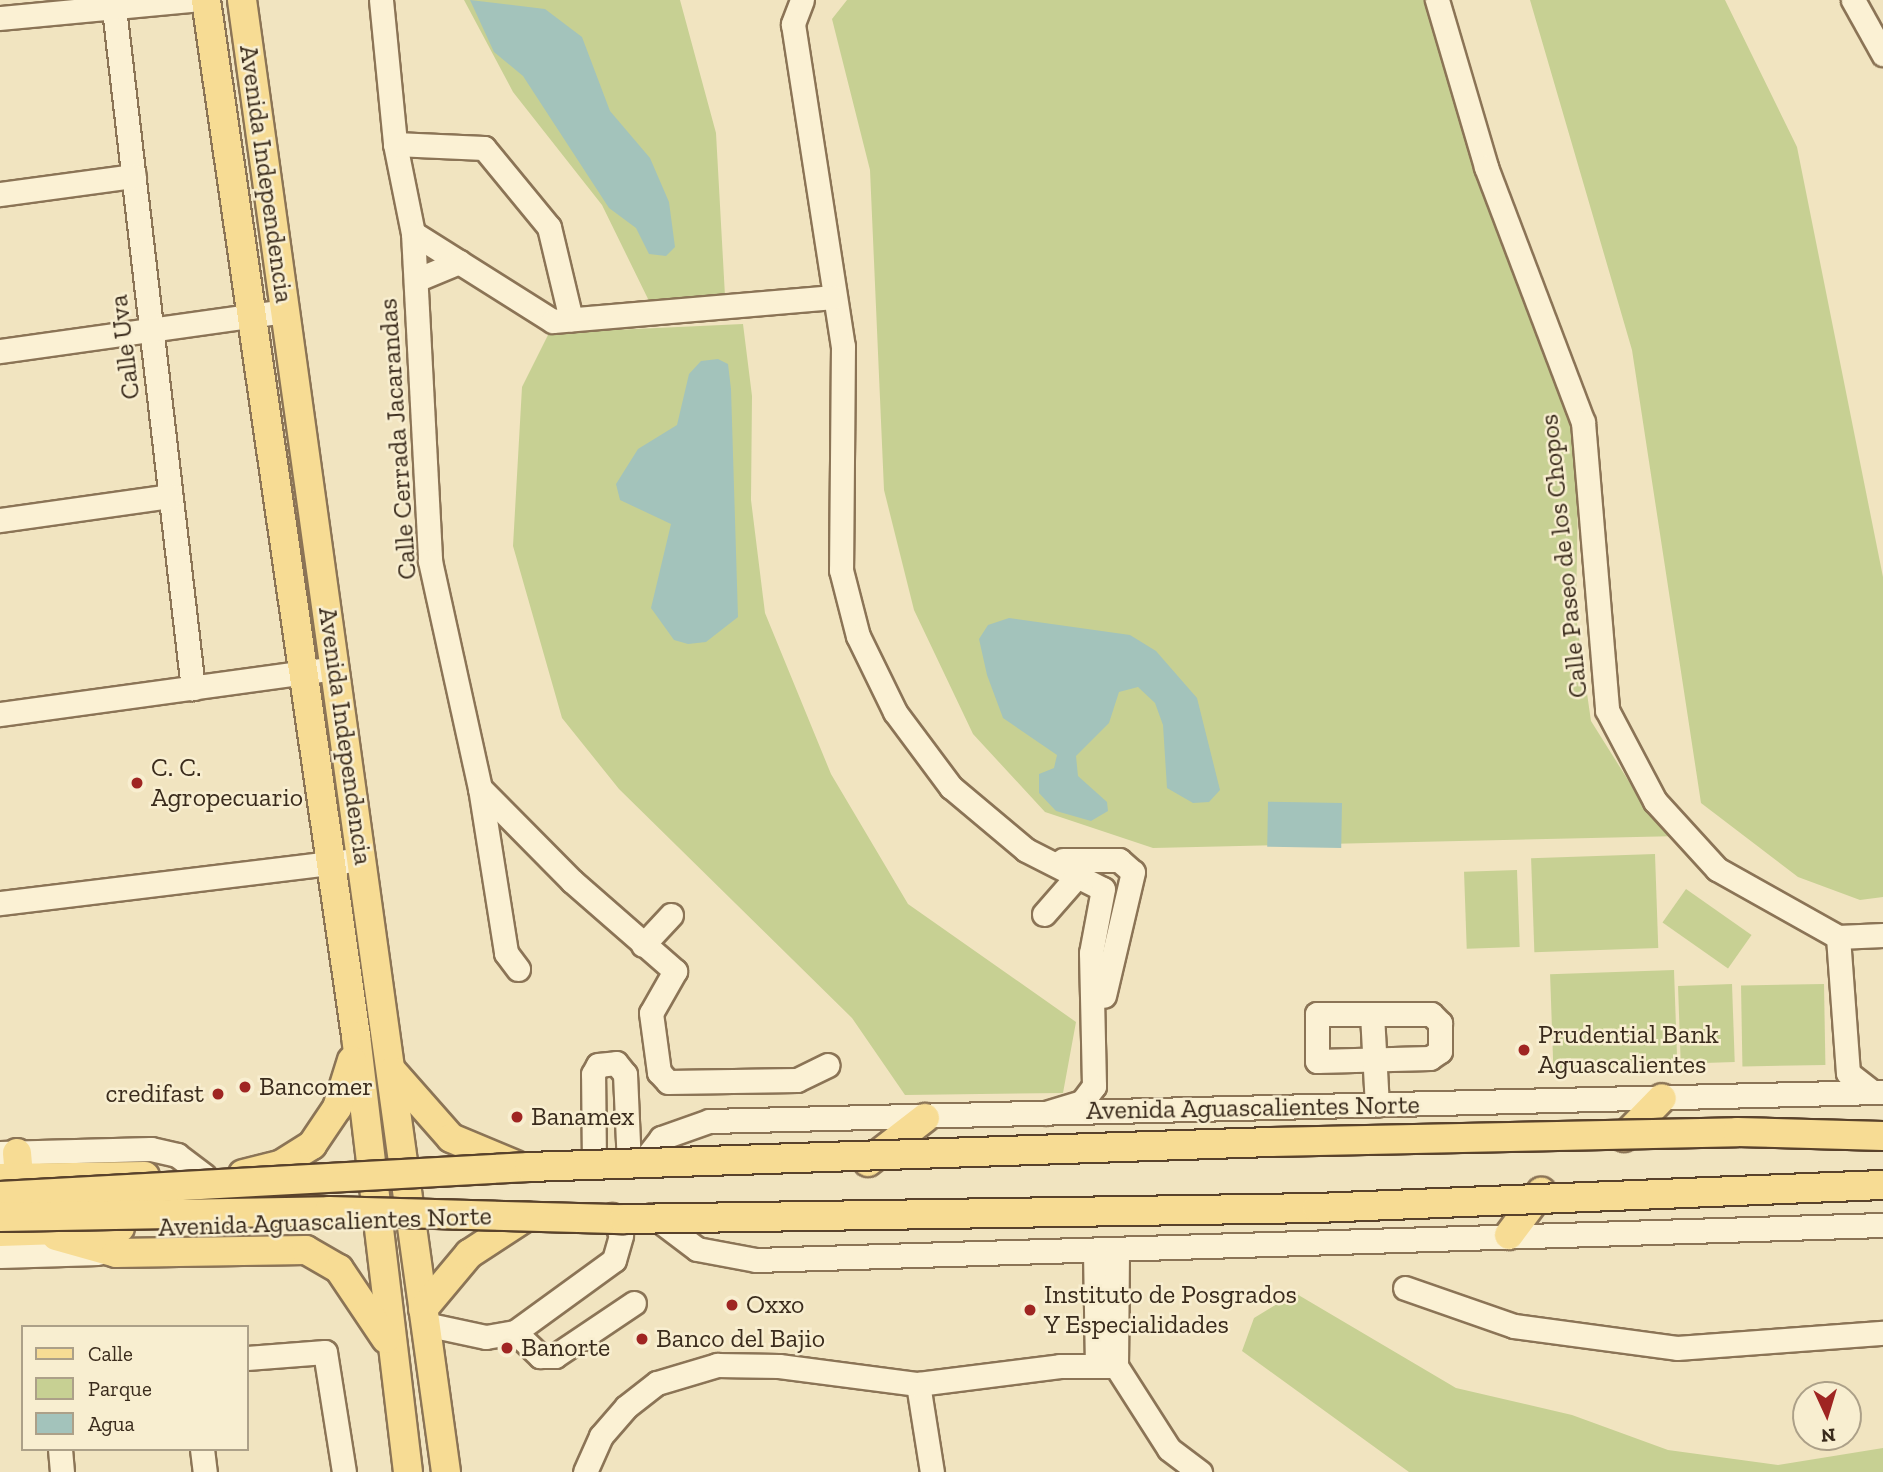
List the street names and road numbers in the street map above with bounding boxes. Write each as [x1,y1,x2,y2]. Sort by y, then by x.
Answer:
street label: Avenida Independencia [232,43,300,305]
street label: Calle Uva [103,293,147,401]
street label: Calle Cerrada Jacarandas [373,297,423,581]
street label: Calle Paseo de los Chopos [1534,413,1594,699]
street label: Avenida Independencia [311,605,379,867]
street label: Avenida Aguascalientes Norte [1085,1089,1421,1127]
street label: Avenida Aguascalientes Norte [157,1201,493,1243]

